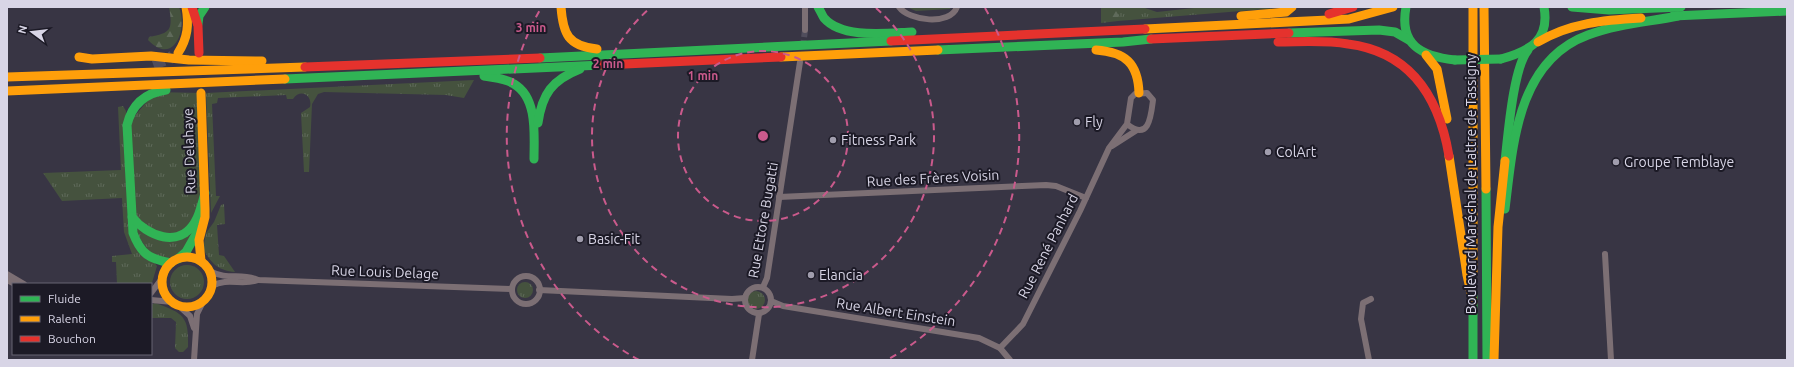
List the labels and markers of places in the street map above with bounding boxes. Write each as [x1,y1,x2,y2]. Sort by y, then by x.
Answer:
place label: Fly [1085,114,1103,130]
marker: Fly [1072,117,1082,127]
centre of rings [756,129,770,143]
place label: Fitness Park [841,132,916,148]
marker: Fitness Park [828,135,838,145]
place label: ColArt [1276,144,1317,160]
marker: ColArt [1263,147,1273,157]
place label: Groupe Temblaye [1624,154,1734,170]
marker: Groupe Temblaye [1611,157,1621,167]
place label: Basic-Fit [588,231,641,247]
marker: Basic-Fit [575,234,585,244]
place label: Elancia [819,267,863,283]
marker: Elancia [806,270,816,280]

